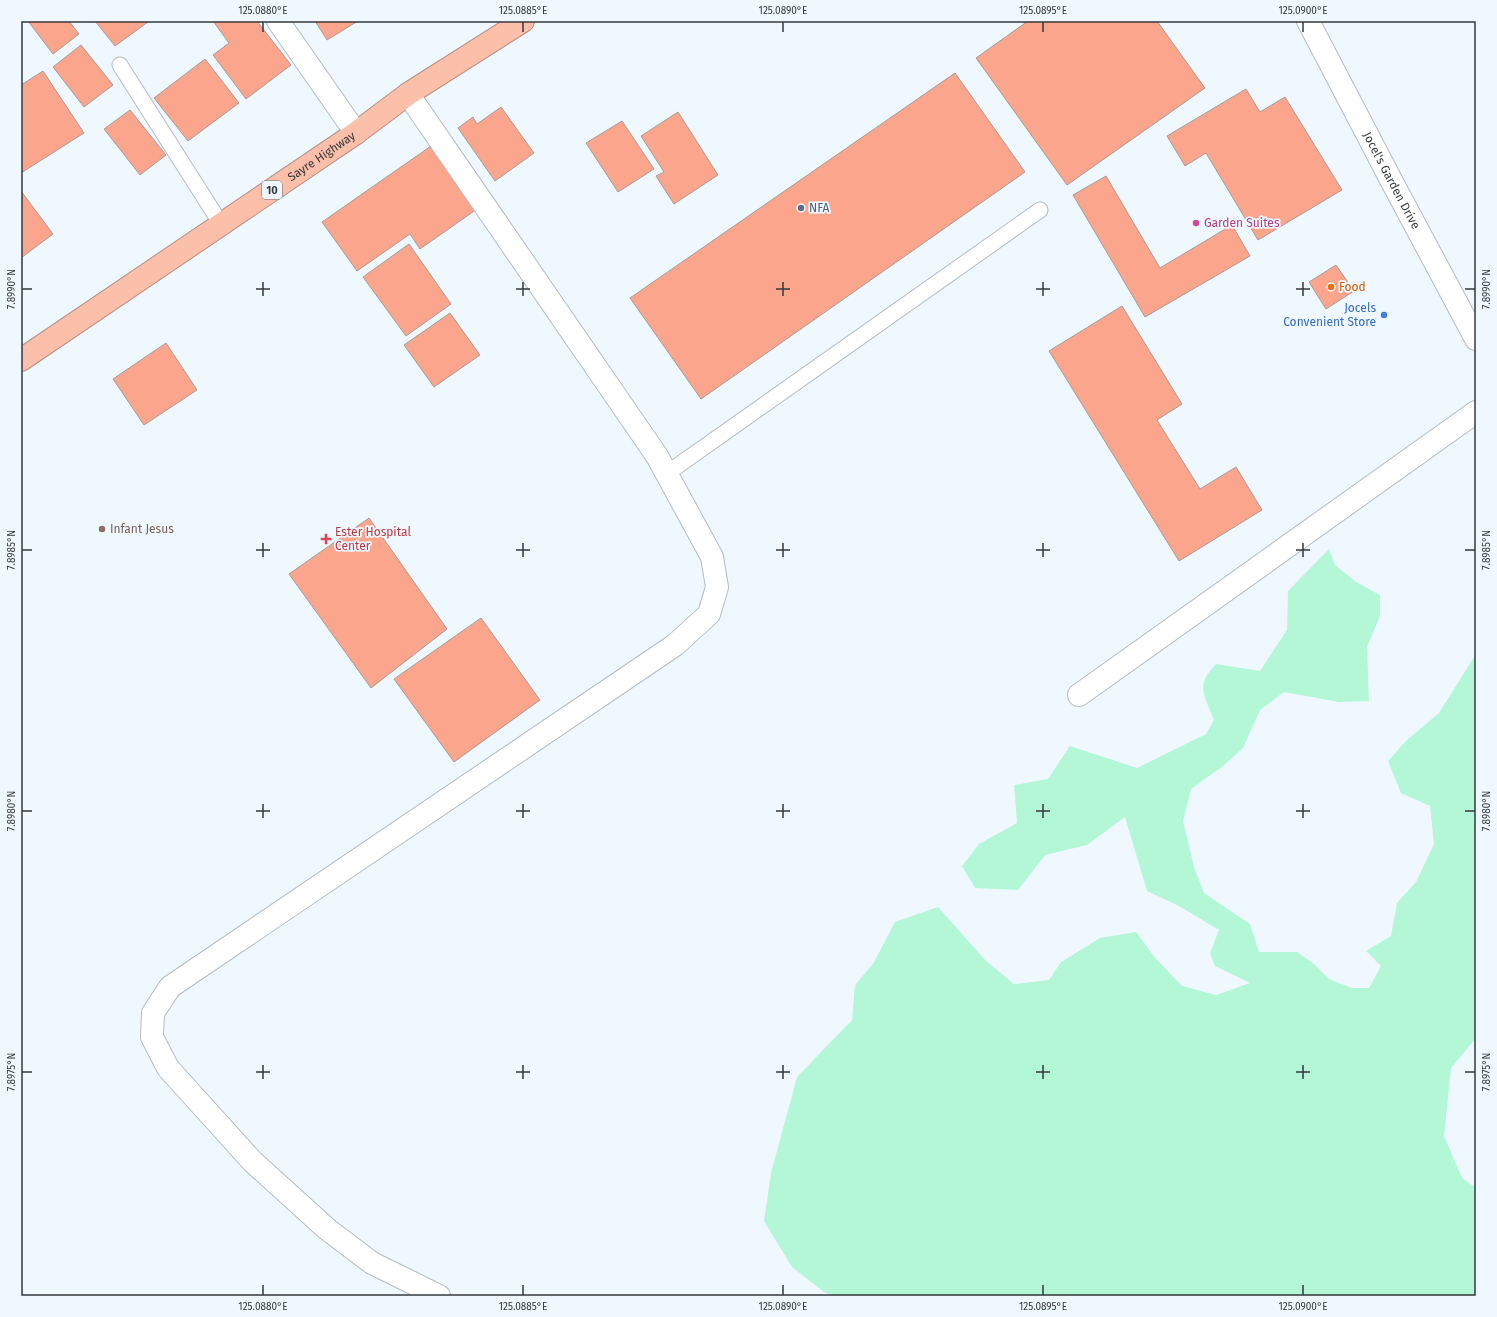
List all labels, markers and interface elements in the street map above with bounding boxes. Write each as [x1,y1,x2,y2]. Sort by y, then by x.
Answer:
text: 125.0880°E [238,5,288,17]
text: 125.0885°E [499,5,547,17]
text: 125.0890°E [759,5,807,17]
text: 125.0895°E [1019,5,1067,17]
text: 125.0900°E [1278,5,1328,17]
street label: Sayre Highway [285,129,358,184]
street label: Jocel's Garden Drive [1360,129,1423,231]
road number: 10 [262,181,282,199]
place label: NFA [809,201,829,215]
marker: NFA [796,203,806,213]
place label: Garden Suites [1204,216,1280,230]
marker: Garden Suites [1191,218,1201,228]
text: 7.8990°N [6,269,18,309]
text: 7.8990°N [1481,269,1493,309]
place label: Food [1339,280,1366,294]
marker: Food [1326,282,1336,292]
place label: Jocels Convenient Store [1283,301,1376,329]
marker: Jocels Convenient Store [1379,310,1389,320]
place label: Infant Jesus [110,522,174,536]
marker: Infant Jesus [97,524,107,534]
place label: Ester Hospital Center [335,525,411,553]
text: 7.8985°N [6,530,18,570]
text: 7.8985°N [1481,530,1493,570]
marker: Ester Hospital Center [320,533,332,545]
text: 7.8980°N [6,791,18,831]
text: 7.8980°N [1481,791,1493,831]
text: 7.8975°N [6,1053,18,1091]
text: 7.8975°N [1481,1053,1493,1091]
text: 125.0880°E [238,1301,288,1313]
text: 125.0885°E [499,1301,547,1313]
text: 125.0890°E [759,1301,807,1313]
text: 125.0895°E [1019,1301,1067,1313]
text: 125.0900°E [1278,1301,1328,1313]

